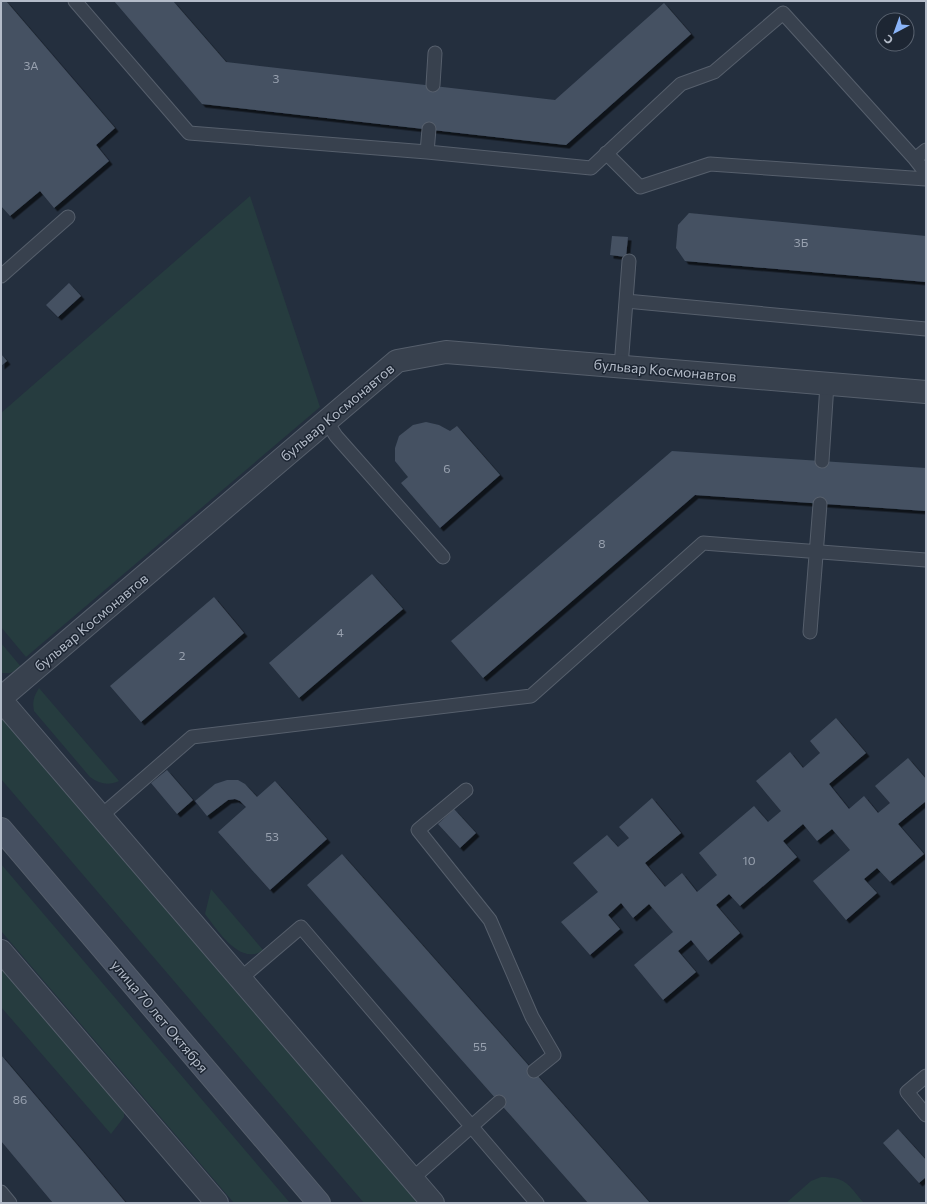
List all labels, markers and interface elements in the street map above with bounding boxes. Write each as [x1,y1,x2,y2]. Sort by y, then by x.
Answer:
north arrow [875,12,915,52]
text: С [881,32,895,47]
house number: 3А [24,58,38,72]
house number: 3 [273,71,280,85]
house number: 3Б [794,235,809,249]
street label: бульвар Космонавтов [593,355,737,385]
street label: бульвар Космонавтов [277,359,397,465]
house number: 6 [443,461,451,475]
house number: 8 [598,536,606,550]
street label: бульвар Космонавтов [31,569,151,675]
house number: 4 [336,625,344,639]
house number: 2 [179,648,186,662]
house number: 53 [265,829,279,843]
house number: 10 [743,853,756,867]
street label: улица 70 лет Октября [108,956,212,1076]
house number: 55 [473,1039,487,1053]
house number: 86 [13,1092,27,1106]

